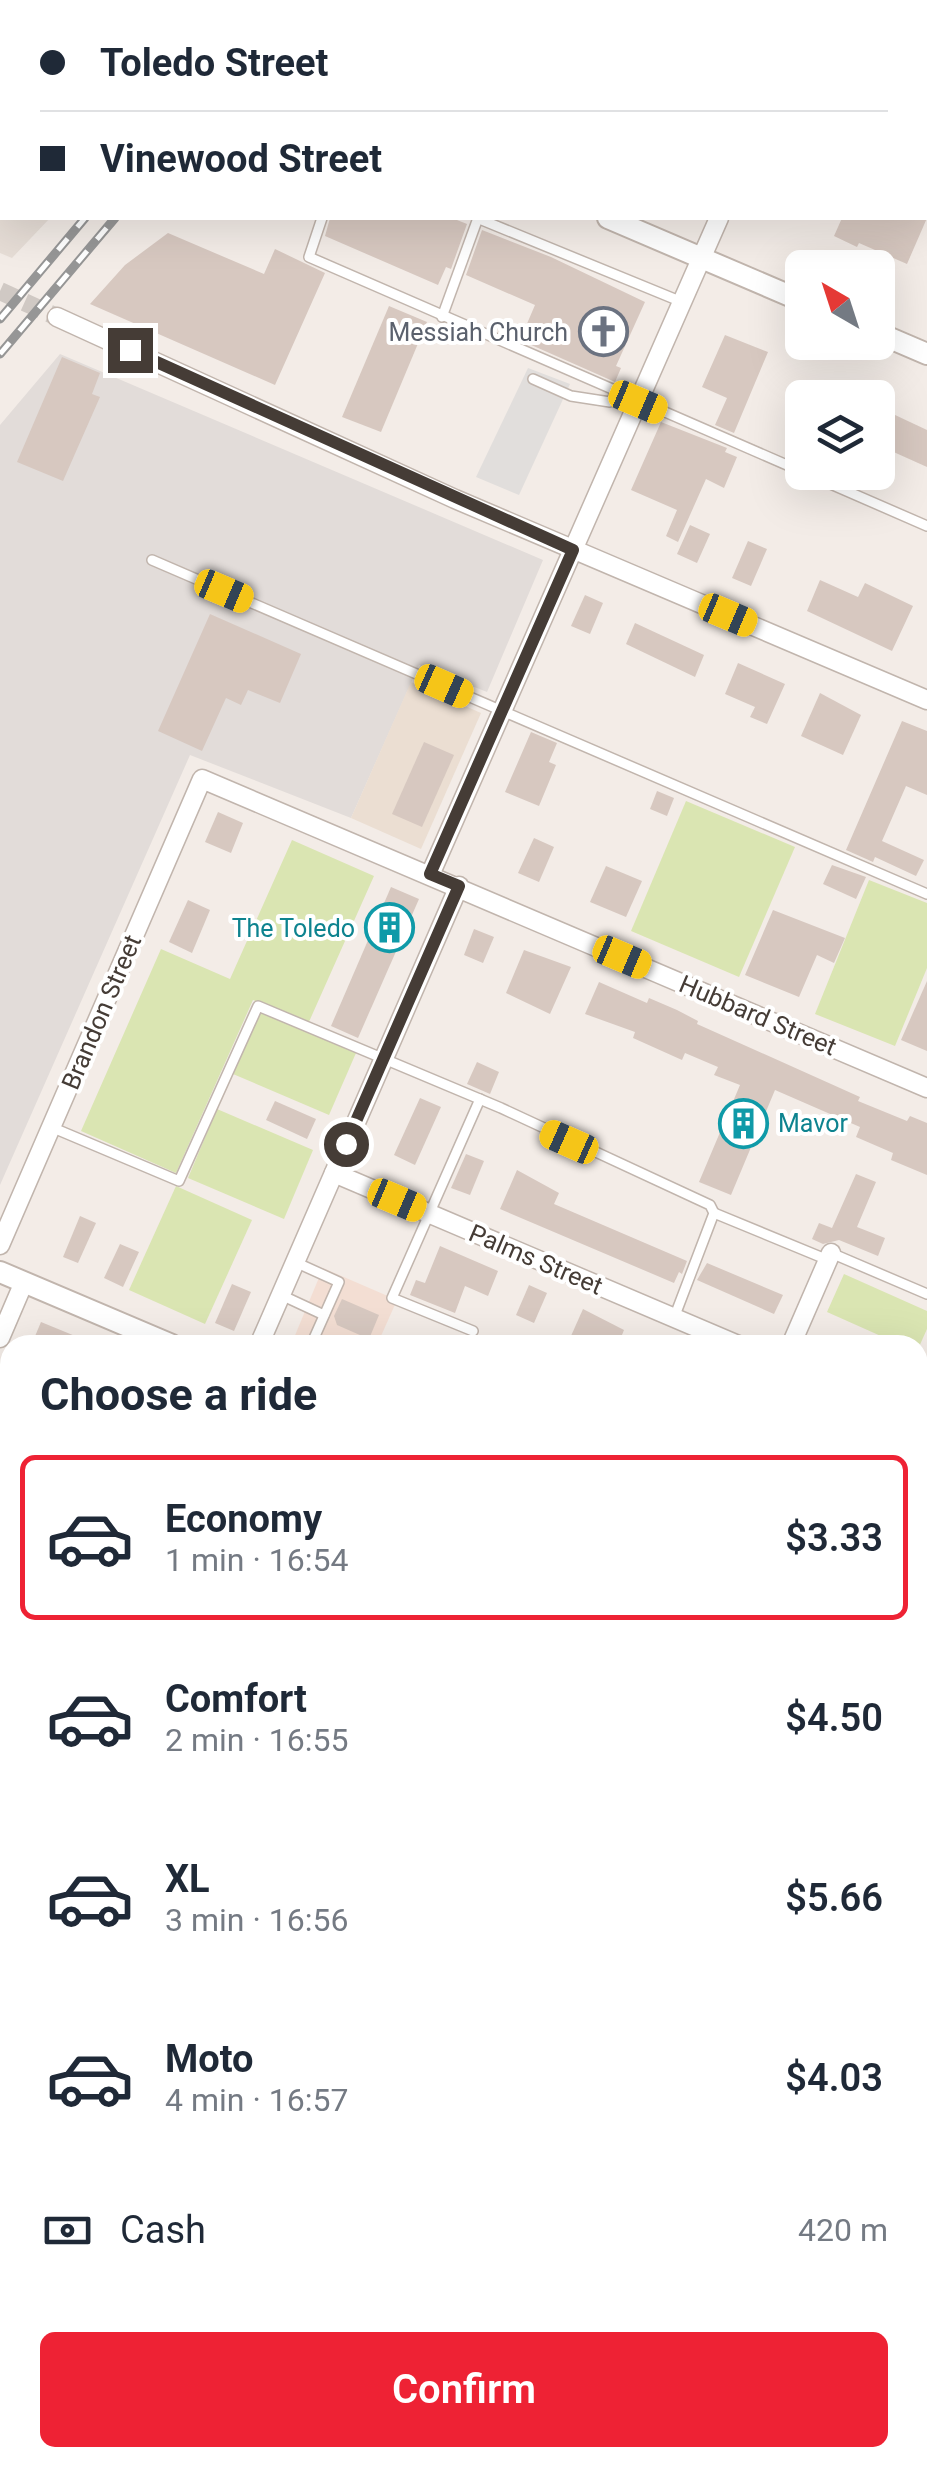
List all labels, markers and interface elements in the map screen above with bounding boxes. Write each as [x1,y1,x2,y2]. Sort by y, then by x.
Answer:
text: Toledo Street [100,41,328,85]
text: Vinewood Street [100,137,382,181]
north arrow [785,250,895,360]
map controls [785,250,895,490]
church icon: Messiah Church [577,306,629,358]
place label: Messiah Church [389,318,568,347]
route end [108,328,153,373]
car [605,376,671,428]
button: layers [785,380,895,490]
car [191,565,257,617]
car [695,589,761,641]
car [410,660,478,712]
building icon: The Toledo [364,902,416,954]
place label: The Toledo [232,914,355,943]
street label: Brandon Street [56,930,147,1094]
car [589,931,655,983]
street label: Hubbard Street [675,969,841,1062]
building icon: Mavor [717,1097,769,1149]
place label: Mavor [778,1109,848,1138]
car [535,1116,603,1168]
route start [324,1122,369,1167]
car [364,1174,430,1226]
street label: Palms Street [465,1218,607,1301]
text: Choose a ride [40,1368,317,1421]
icon: car [45,1493,135,1583]
text: Economy [165,1497,322,1541]
text: $3.33 [785,1516,883,1560]
text: 1 min · 16:54 [165,1541,348,1579]
icon: car [45,1673,135,1763]
text: Comfort [165,1677,307,1721]
text: $4.50 [785,1696,883,1740]
text: 2 min · 16:55 [165,1721,348,1759]
icon: car [45,1853,135,1943]
text: XL [165,1857,210,1901]
text: $5.66 [785,1876,883,1920]
text: 3 min · 16:56 [165,1901,348,1939]
icon: car [45,2033,135,2123]
text: Moto [165,2037,254,2081]
text: $4.03 [785,2056,883,2100]
text: 4 min · 16:57 [165,2081,348,2119]
icon: cash [40,2203,95,2258]
text: Cash [120,2208,206,2252]
text: 420 m [798,2211,888,2249]
button: Confirm [40,2332,888,2447]

